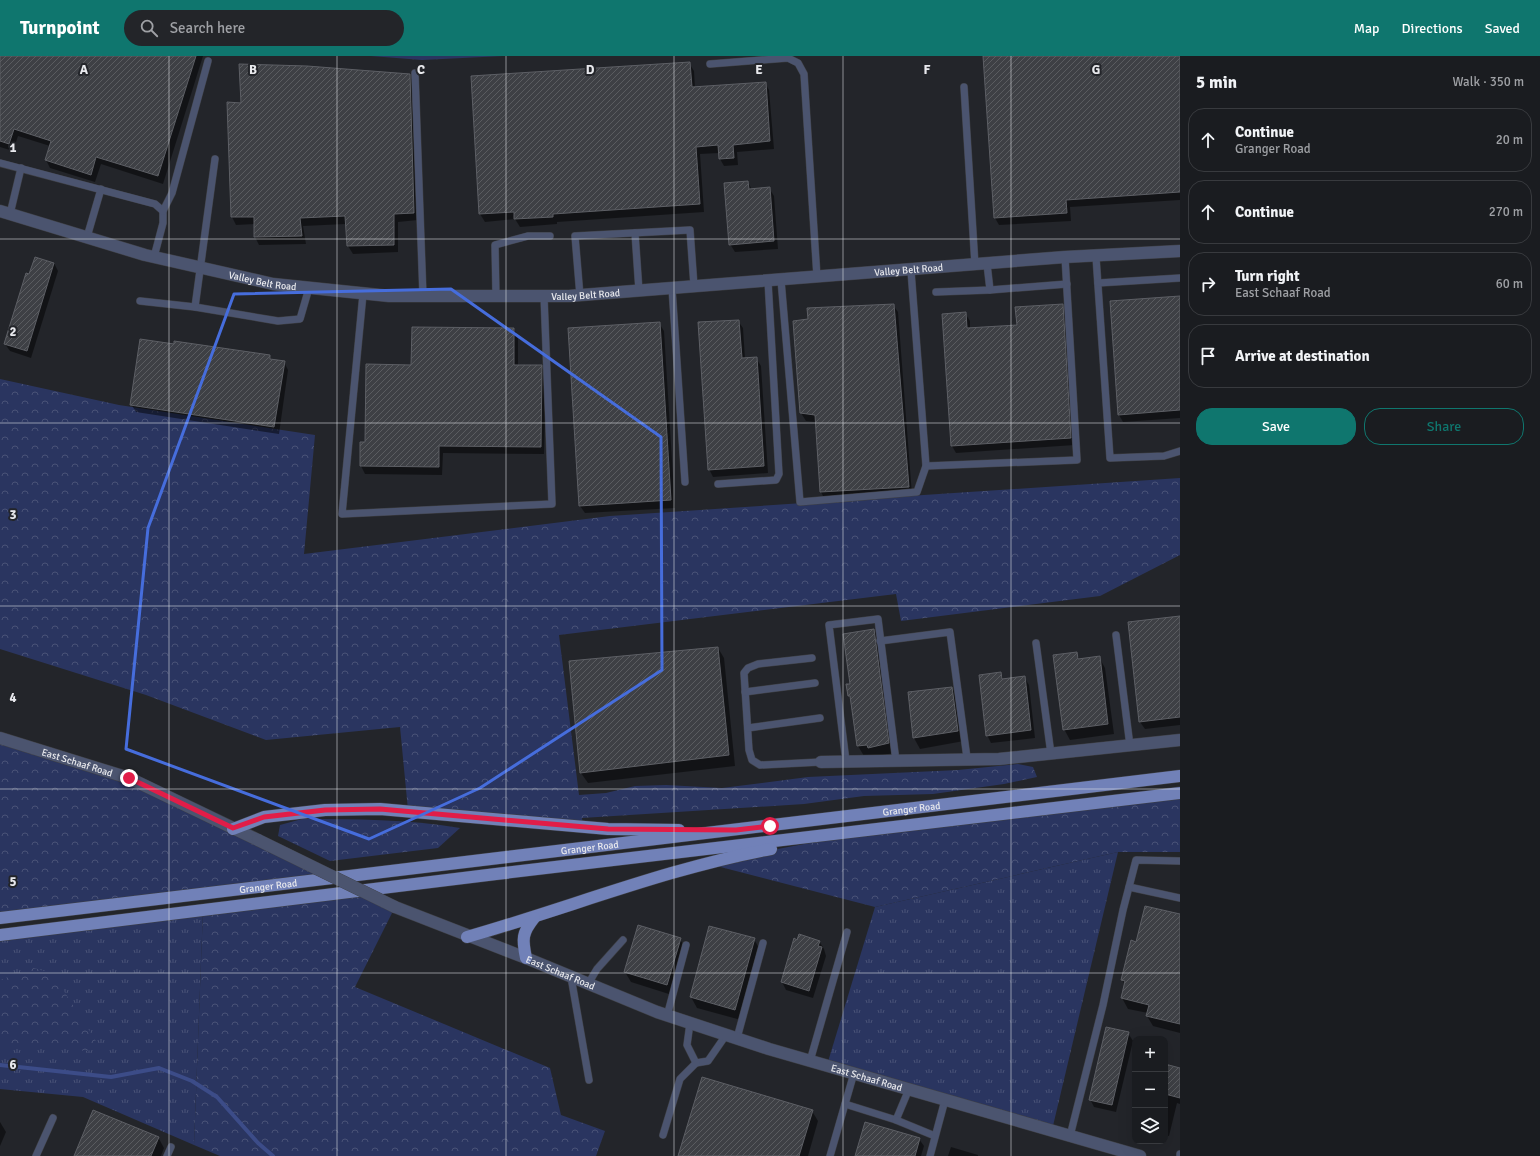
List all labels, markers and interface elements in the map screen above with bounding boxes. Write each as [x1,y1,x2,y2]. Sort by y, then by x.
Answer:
search box [124,10,404,46]
text: Turnpoint [20,16,100,40]
icon: search [138,17,160,39]
text: Search here [170,19,245,37]
text: Map [1354,20,1380,37]
text: Directions [1402,20,1463,37]
text: Saved [1485,20,1520,37]
text: A [80,62,89,78]
text: B [249,62,257,78]
text: C [417,62,425,78]
text: D [586,62,595,78]
text: E [755,62,763,78]
text: F [924,62,931,78]
text: G [1092,62,1100,78]
text: 5 min [1196,72,1237,93]
text: Walk · 350 m [1453,74,1524,90]
text: Continue [1235,123,1294,141]
icon: ahead [1197,129,1219,151]
text: 20 m [1496,132,1523,148]
text: 1 [9,140,17,156]
text: Granger Road [1235,141,1311,157]
icon: ahead [1197,201,1219,223]
text: Continue [1235,203,1294,221]
text: 270 m [1489,204,1523,220]
street label: Valley Belt Road [874,262,943,279]
text: Turn right [1235,267,1300,285]
street label: Valley Belt Road [227,269,297,293]
icon: right [1197,273,1219,295]
text: 60 m [1496,276,1523,292]
text: East Schaaf Road [1235,285,1331,301]
street label: Valley Belt Road [551,287,620,303]
text: 2 [9,324,17,340]
icon: arrive [1197,345,1219,367]
text: Arrive at destination [1235,347,1370,365]
button: Save [1196,408,1356,445]
button: Share [1364,408,1524,445]
text: 3 [9,507,17,523]
text: 4 [9,690,17,706]
street label: East Schaaf Road [40,746,114,780]
route end [120,769,138,787]
street label: Granger Road [882,800,941,819]
route start [761,817,779,835]
street label: Granger Road [560,839,619,857]
text: 5 [9,874,17,890]
street label: Granger Road [239,877,298,896]
street label: East Schaaf Road [524,954,597,993]
map controls [1132,1036,1168,1144]
button: + [1132,1036,1168,1072]
text: 6 [9,1057,17,1073]
street label: East Schaaf Road [829,1062,904,1094]
button: − [1132,1072,1168,1108]
button: layers [1132,1108,1168,1144]

